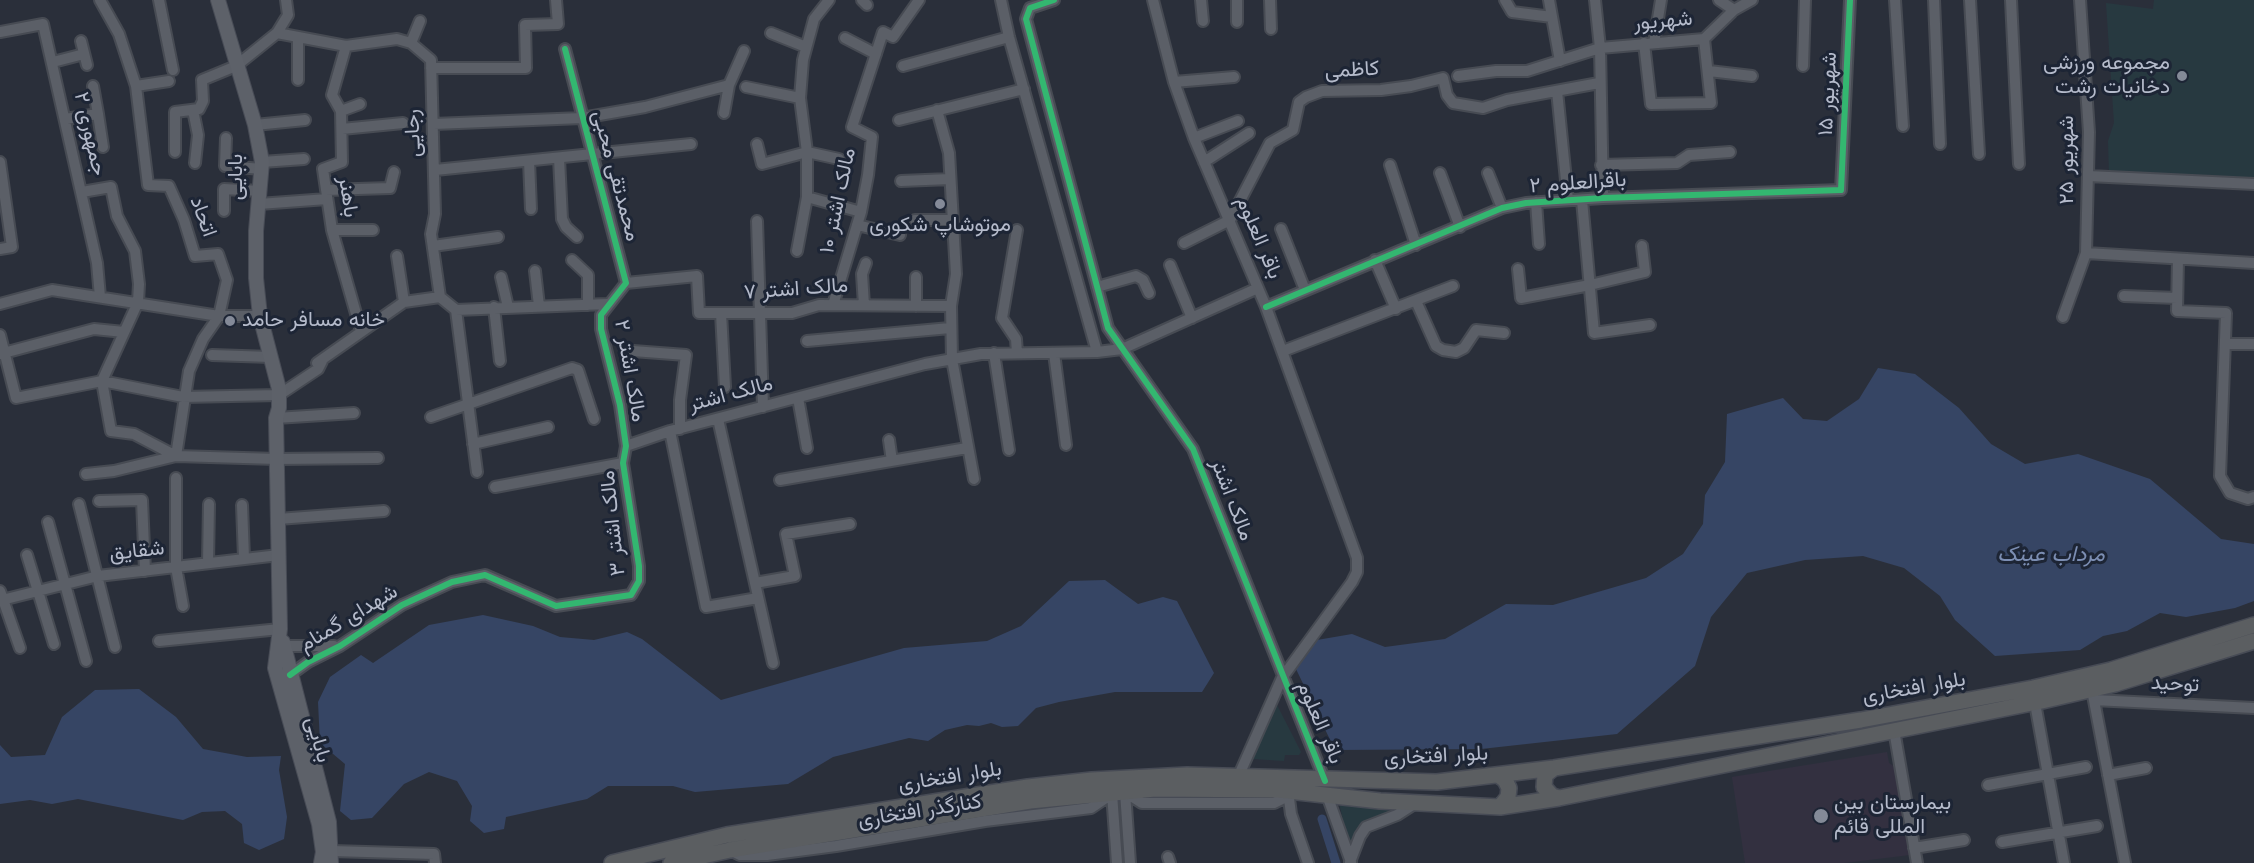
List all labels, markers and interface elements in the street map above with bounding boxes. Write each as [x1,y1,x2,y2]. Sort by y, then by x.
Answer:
street label: شهریور [1632,7,1694,37]
street label: شهریور ۱۵ [1814,51,1844,137]
place label: مجموعه ورزشی دخانیات رشت [2043,51,2170,101]
street label: کاظمی [1324,57,1380,85]
marker: مجموعه ورزشی دخانیات رشت [2175,69,2189,83]
street label: جمهوری ۲ [67,90,111,178]
street label: رجایی [401,108,427,158]
street label: محمدتقی محبی [585,108,645,244]
street label: شهریور ۲۵ [2055,115,2081,205]
street label: مالک اشتر ۱۰ [816,146,862,256]
street label: بابایی [224,154,250,200]
street label: باقرالعلوم ۲ [1529,168,1627,200]
street label: باهنر [332,175,362,219]
street label: اتحاد [183,193,221,241]
street label: باقر العلوم [1229,193,1287,283]
marker: موتوشاپ شکوری [933,197,947,211]
place label: موتوشاپ شکوری [869,213,1011,239]
street label: مالک اشتر ۷ [743,274,849,306]
place label: خانه مسافر حامد [242,308,385,334]
marker: خانه مسافر حامد [223,314,237,328]
street label: مالک اشتر ۲ [608,318,650,424]
street label: مالک اشتر [686,372,776,418]
street label: مالک اشتر [1204,455,1258,545]
street label: مالک اشتر ۳ [596,469,632,577]
street label: شقایق [108,537,166,567]
water label: مرداب عینک [1997,543,2105,569]
street label: شهدای گمنام [295,580,403,658]
street label: بلوار افتخاری [1860,668,1968,710]
street label: توحید [2150,671,2200,699]
street label: باقر العلوم [1290,678,1348,768]
street label: بابایی [298,714,336,766]
street label: بلوار افتخاری [1383,742,1489,772]
street label: بلوار افتخاری [896,757,1004,799]
street label: کنارگذر افتخاری [856,790,984,834]
place label: بیمارستان بین المللی قائم [1834,791,1951,841]
marker: بیمارستان بین المللی قائم [1812,807,1830,825]

